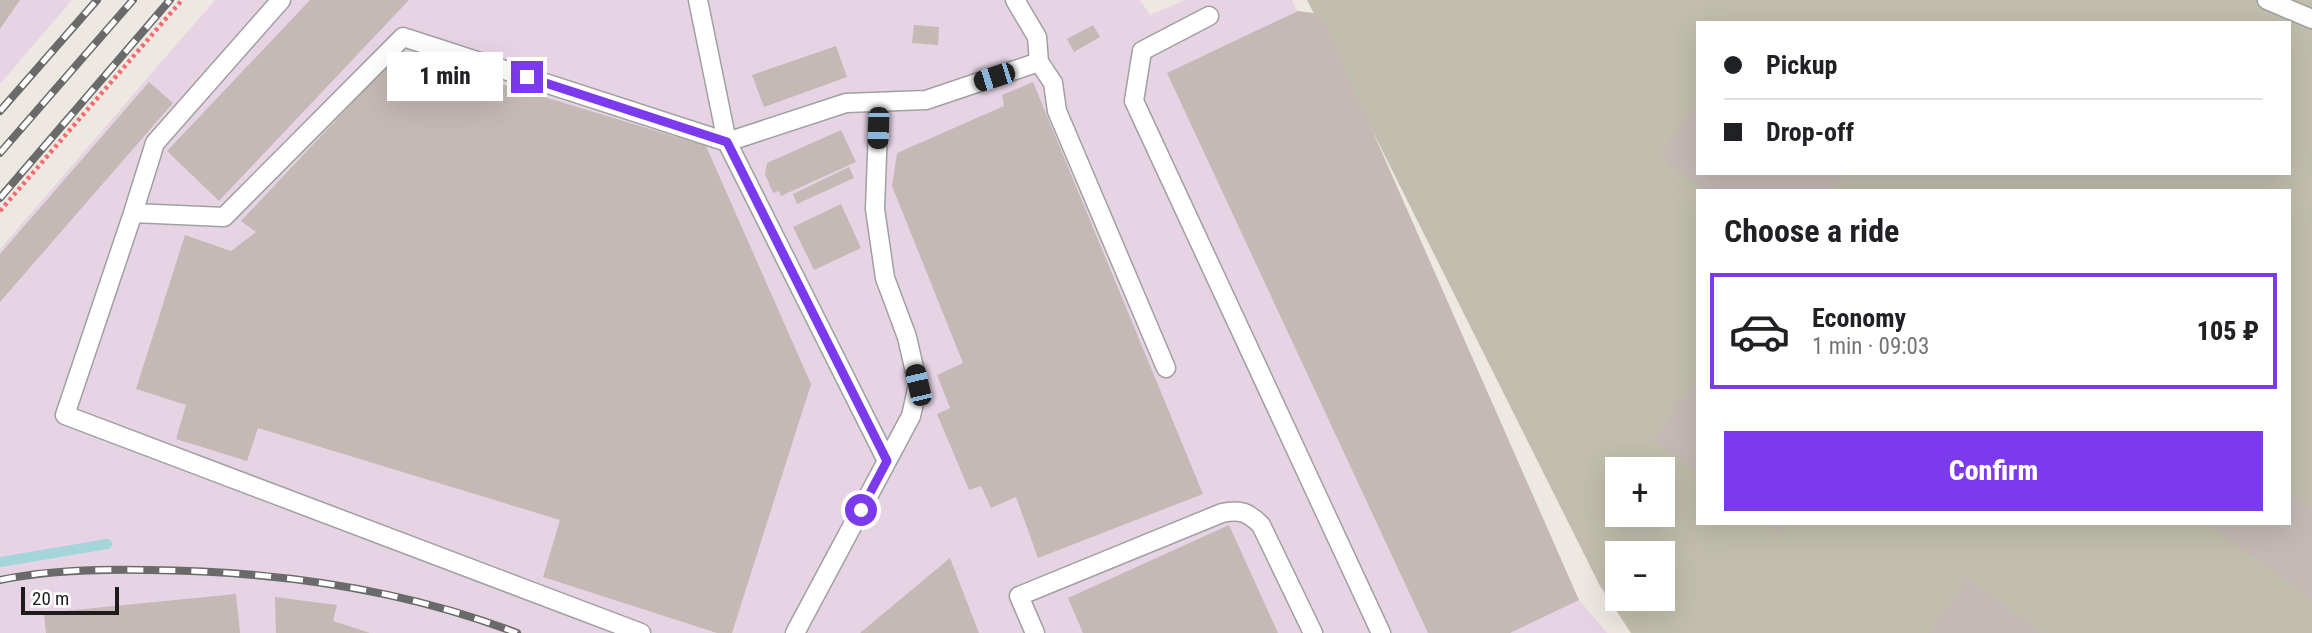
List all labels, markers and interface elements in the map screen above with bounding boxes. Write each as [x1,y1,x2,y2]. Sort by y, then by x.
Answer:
text: Pickup [1766,50,1837,80]
callout: 1 min [387,52,503,102]
route end [511,61,543,93]
car [971,61,1018,93]
text: 1 min [419,63,471,90]
car [867,107,890,149]
text: Drop-off [1766,117,1854,147]
text: Choose a ride [1724,212,1899,250]
icon: car [1728,300,1791,363]
text: Economy [1812,303,1906,333]
text: 105 ₽ [2197,316,2259,346]
text: 1 min · 09:03 [1812,333,1929,360]
car [904,362,933,408]
button: Confirm [1724,431,2263,511]
map controls [1605,457,1675,611]
button: + [1605,457,1675,527]
route start [845,494,877,526]
button: − [1605,541,1675,611]
scale bar [21,584,119,616]
text: 20 m [32,587,69,610]

